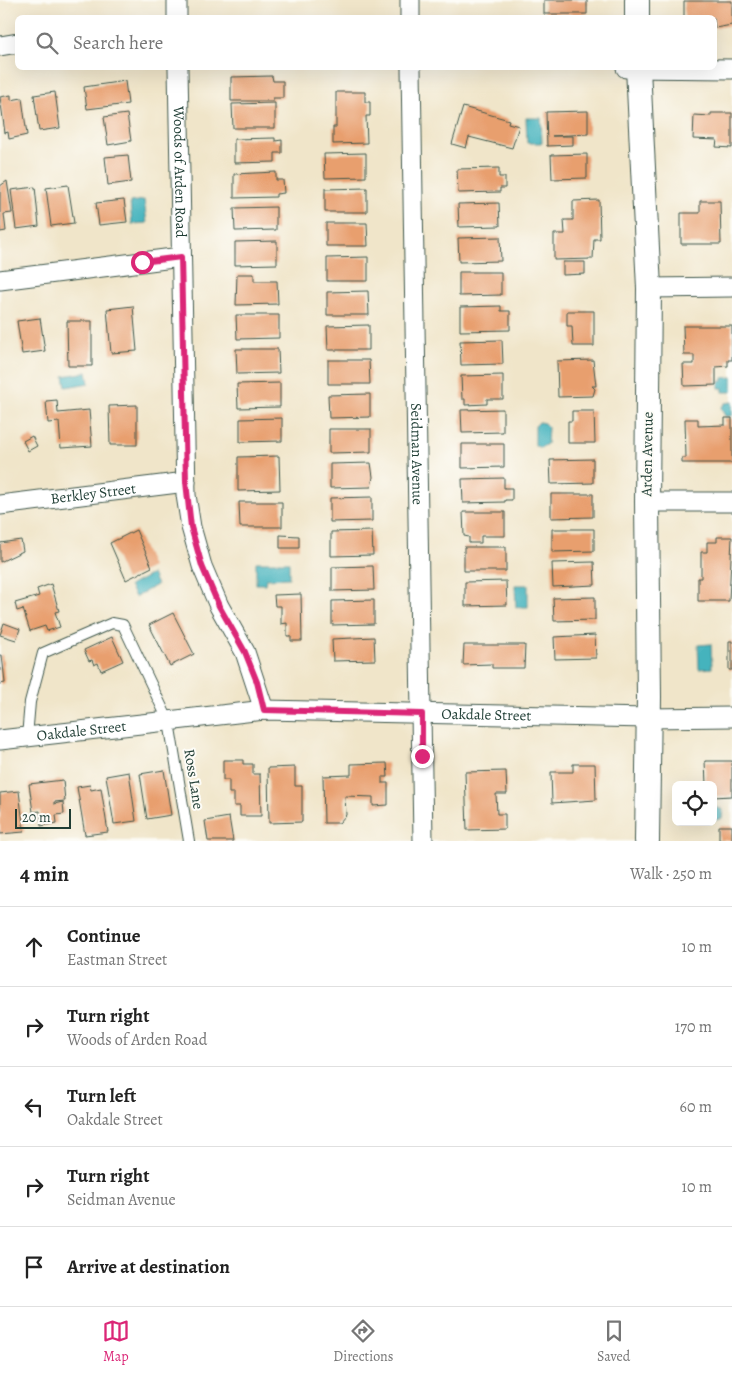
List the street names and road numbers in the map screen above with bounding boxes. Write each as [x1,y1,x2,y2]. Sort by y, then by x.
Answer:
street label: Woods of Arden Road [169,105,191,239]
street label: Seidman Avenue [406,403,428,505]
street label: Arden Avenue [636,411,658,498]
street label: Berkley Street [49,478,137,509]
street label: Oakdale Street [441,704,531,726]
street label: Oakdale Street [36,716,127,746]
street label: Ross Lane [179,747,209,811]

